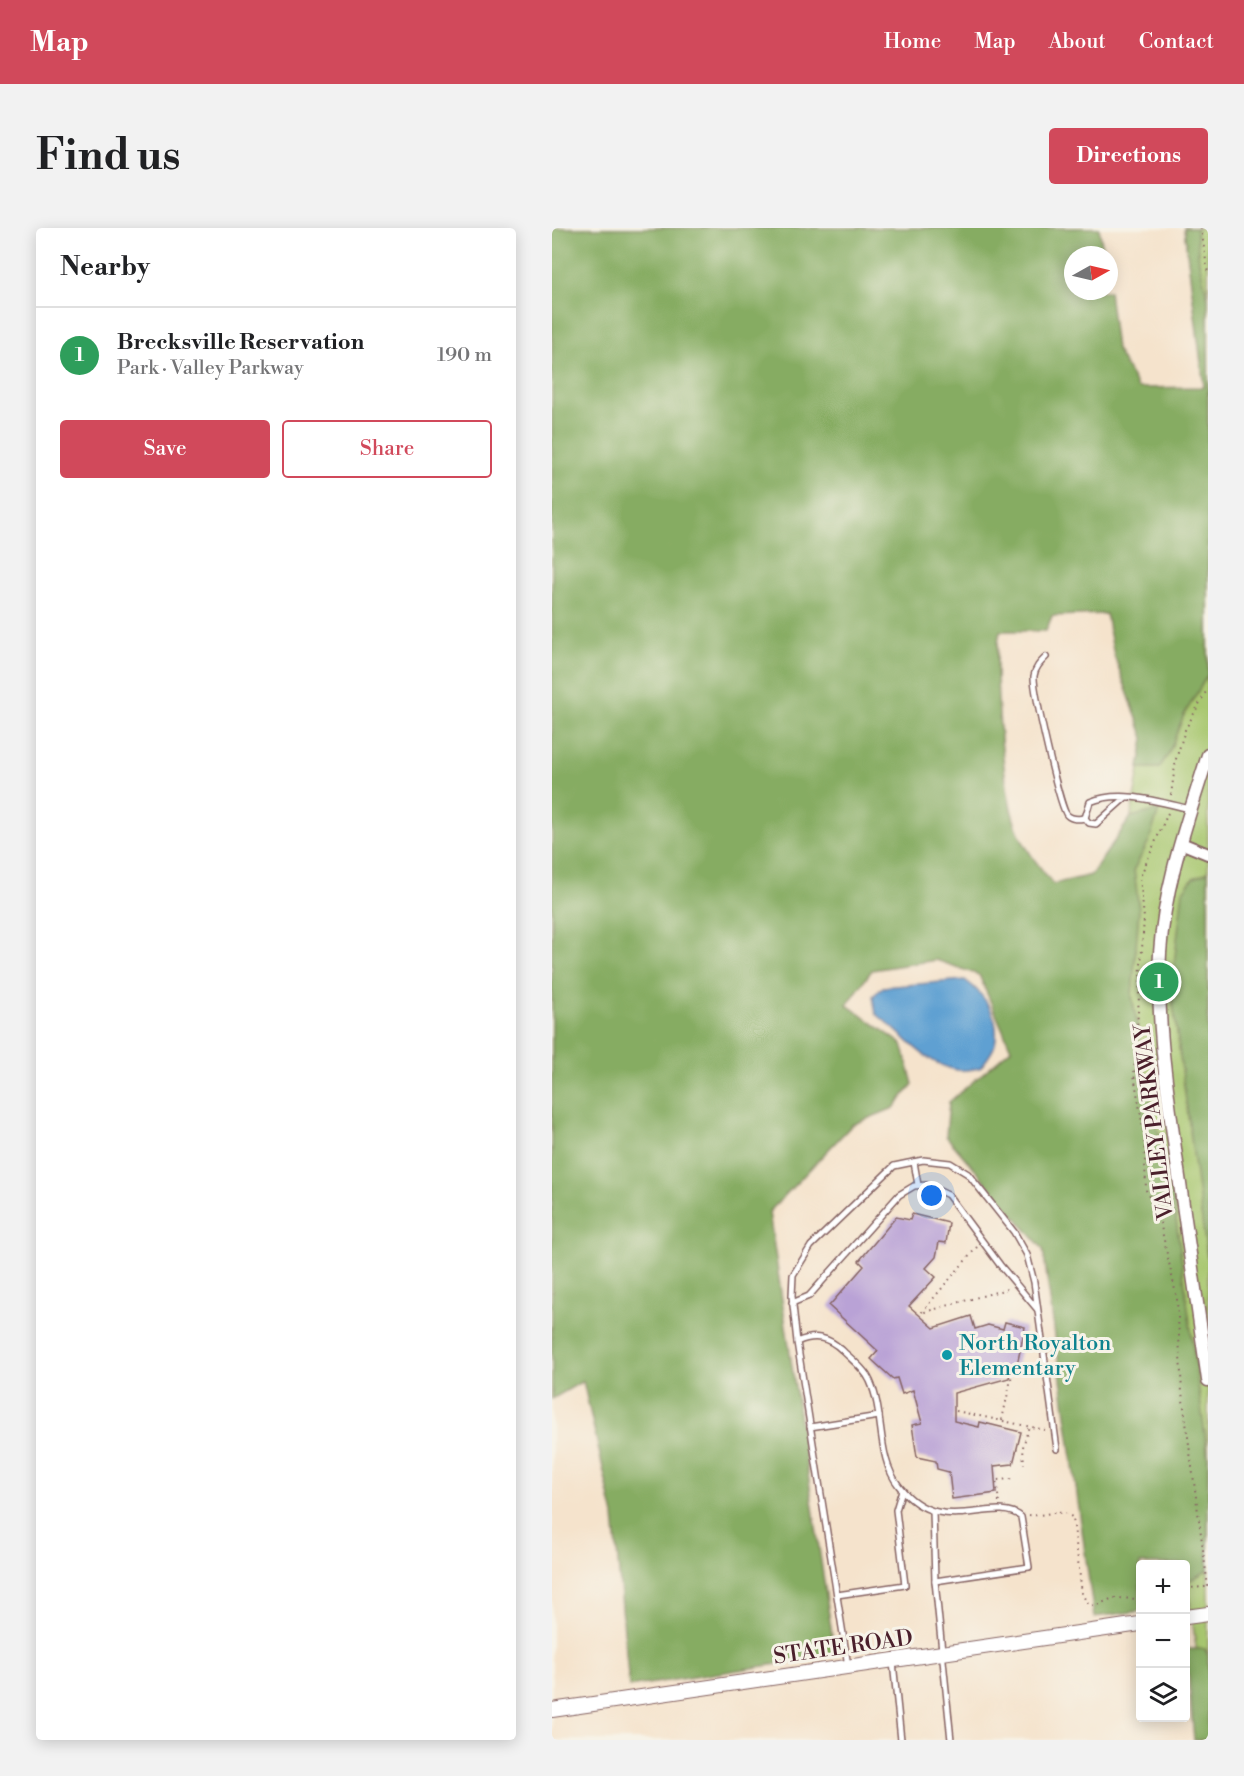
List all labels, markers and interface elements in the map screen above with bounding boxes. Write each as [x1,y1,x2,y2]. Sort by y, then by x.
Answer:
text: Map [30,25,89,60]
text: Home [884,29,941,55]
text: Map [974,29,1016,55]
text: About [1049,29,1106,55]
text: Contact [1139,29,1214,55]
button: Directions [1049,128,1208,184]
text: Find us [36,130,180,183]
north arrow [1064,246,1118,300]
text: Nearby [60,251,150,283]
text: Brecksville Reservation [117,329,364,356]
text: 1 [75,343,84,368]
text: 190 m [437,343,492,368]
text: Park · Valley Parkway [117,356,304,381]
button: Save [60,420,270,478]
button: Share [282,420,492,478]
pin: 1 [1140,960,1178,1005]
street label: VALLEY PARKWAY [1129,1021,1180,1222]
your location [917,1181,946,1210]
place label: North Royalton Elementary [959,1330,1111,1382]
marker: North Royalton Elementary [940,1348,954,1362]
map controls [1136,1560,1190,1722]
button: + [1136,1560,1190,1614]
button: − [1136,1614,1190,1668]
street label: STATE ROAD [772,1624,915,1671]
button: layers [1136,1668,1190,1722]

